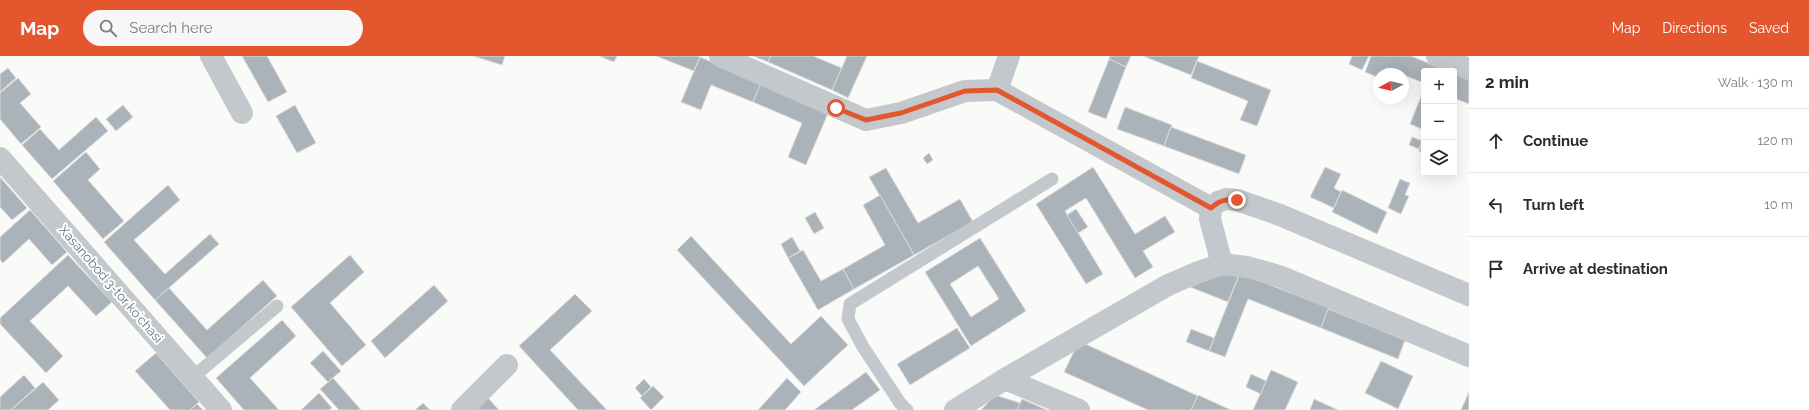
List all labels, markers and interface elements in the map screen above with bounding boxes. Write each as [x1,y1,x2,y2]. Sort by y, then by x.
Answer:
search box [83,10,363,46]
text: Map [20,17,59,39]
icon: search [97,17,119,39]
text: Search here [129,19,213,37]
text: Map [1612,20,1640,36]
text: Directions [1662,20,1727,36]
text: Saved [1749,20,1789,36]
north arrow [1373,68,1409,104]
map controls [1421,68,1457,176]
button: + [1421,68,1457,104]
text: 2 min [1485,72,1529,92]
text: Walk · 130 m [1718,75,1793,90]
route start [827,99,845,117]
button: − [1421,104,1457,140]
icon: ahead [1485,130,1507,152]
text: Continue [1523,132,1588,150]
text: 120 m [1757,133,1793,148]
button: layers [1421,140,1457,176]
route end [1228,191,1246,209]
icon: left [1485,194,1507,216]
text: Turn left [1523,196,1584,214]
text: 10 m [1764,197,1793,212]
street label: Xasanobod 3-tor koʻchasi [56,222,166,346]
icon: arrive [1485,258,1507,280]
text: Arrive at destination [1523,260,1668,278]

